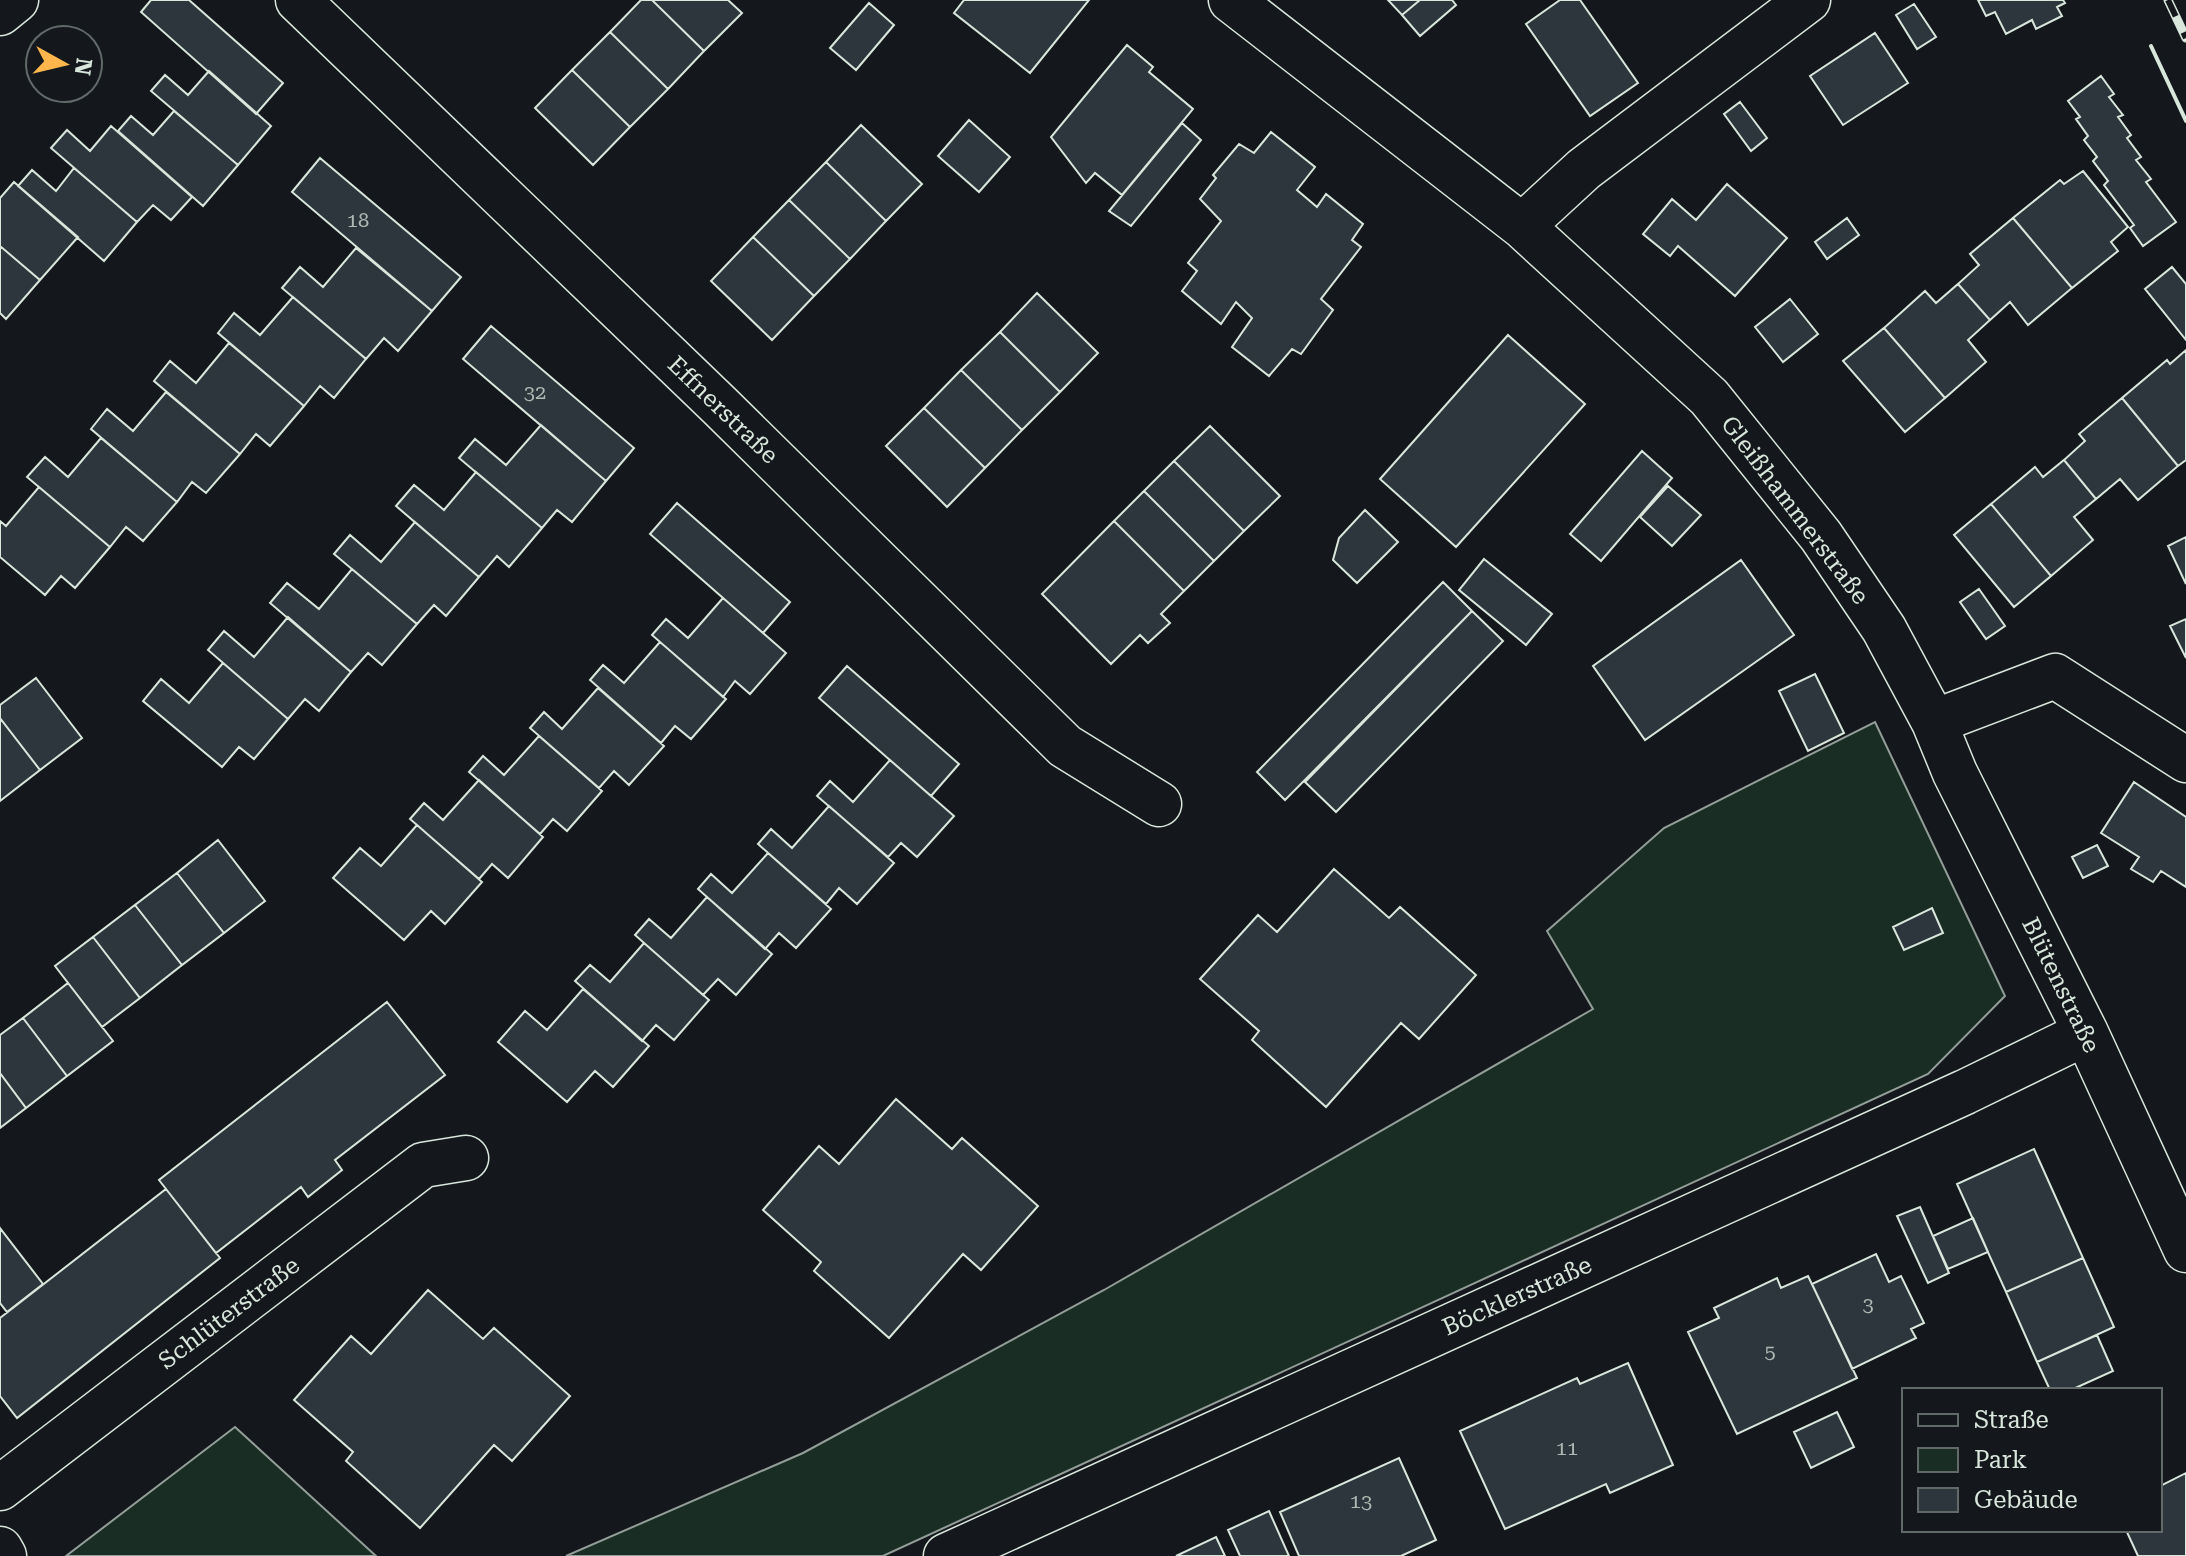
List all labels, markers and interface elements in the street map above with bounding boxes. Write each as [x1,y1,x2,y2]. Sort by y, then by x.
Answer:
north arrow [24,24,104,104]
text: N [70,57,97,77]
house number: 18 [347,208,369,232]
street label: Effnerstraße [662,351,784,469]
house number: 32 [524,380,546,404]
street label: Gleißhammerstraße [1715,410,1875,610]
street label: Blütenstraße [2016,913,2106,1057]
street label: Schlüterstraße [153,1251,305,1375]
street label: Böcklerstraße [1438,1251,1596,1341]
house number: 3 [1862,1292,1874,1316]
house number: 5 [1764,1339,1776,1363]
legend [1902,1388,2162,1532]
text: Straße [1974,1406,2049,1434]
house number: 11 [1556,1436,1578,1460]
text: Park [1974,1446,2027,1474]
text: Gebäude [1974,1486,2078,1514]
house number: 13 [1350,1489,1372,1513]

